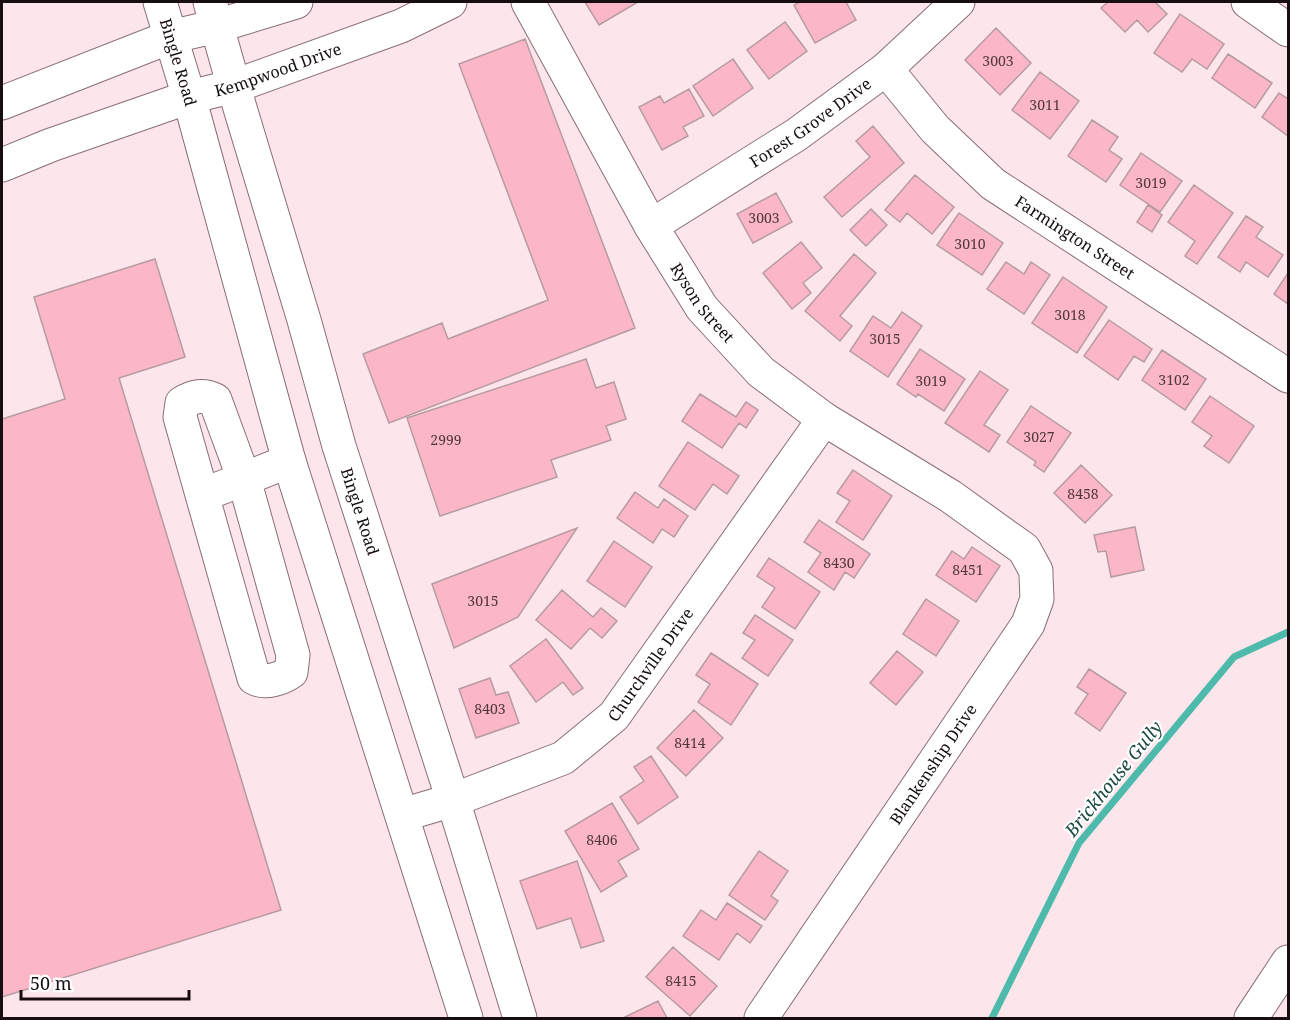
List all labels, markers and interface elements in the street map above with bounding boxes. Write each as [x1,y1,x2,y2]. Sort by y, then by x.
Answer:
street label: Bingle Road [155,16,202,109]
street label: Kempwood Drive [212,38,344,102]
house number: 3003 [982,51,1014,70]
street label: Forest Grove Drive [745,73,876,172]
house number: 3011 [1029,95,1061,114]
house number: 3019 [1135,173,1167,192]
street label: Farmington Street [1011,190,1139,284]
house number: 3003 [748,208,780,227]
house number: 3010 [954,234,986,253]
street label: Ryson Street [665,258,740,348]
house number: 3018 [1054,305,1086,324]
house number: 3015 [869,329,901,348]
house number: 3102 [1158,370,1190,389]
house number: 3019 [915,371,947,390]
house number: 3027 [1023,427,1055,446]
house number: 2999 [430,430,462,449]
street label: Bingle Road [336,465,384,558]
house number: 8458 [1067,484,1099,503]
house number: 8430 [823,553,855,572]
house number: 8451 [952,560,984,579]
house number: 3015 [467,591,499,610]
street label: Churchville Drive [602,603,698,726]
house number: 8403 [474,699,506,718]
street label: Blankenship Drive [884,699,982,829]
water label: Brickhouse Gully [1058,715,1167,842]
house number: 8414 [674,733,706,752]
house number: 8406 [586,830,618,849]
scale bar [21,963,189,1001]
text: 50 m [30,971,72,995]
house number: 8415 [665,971,697,990]

